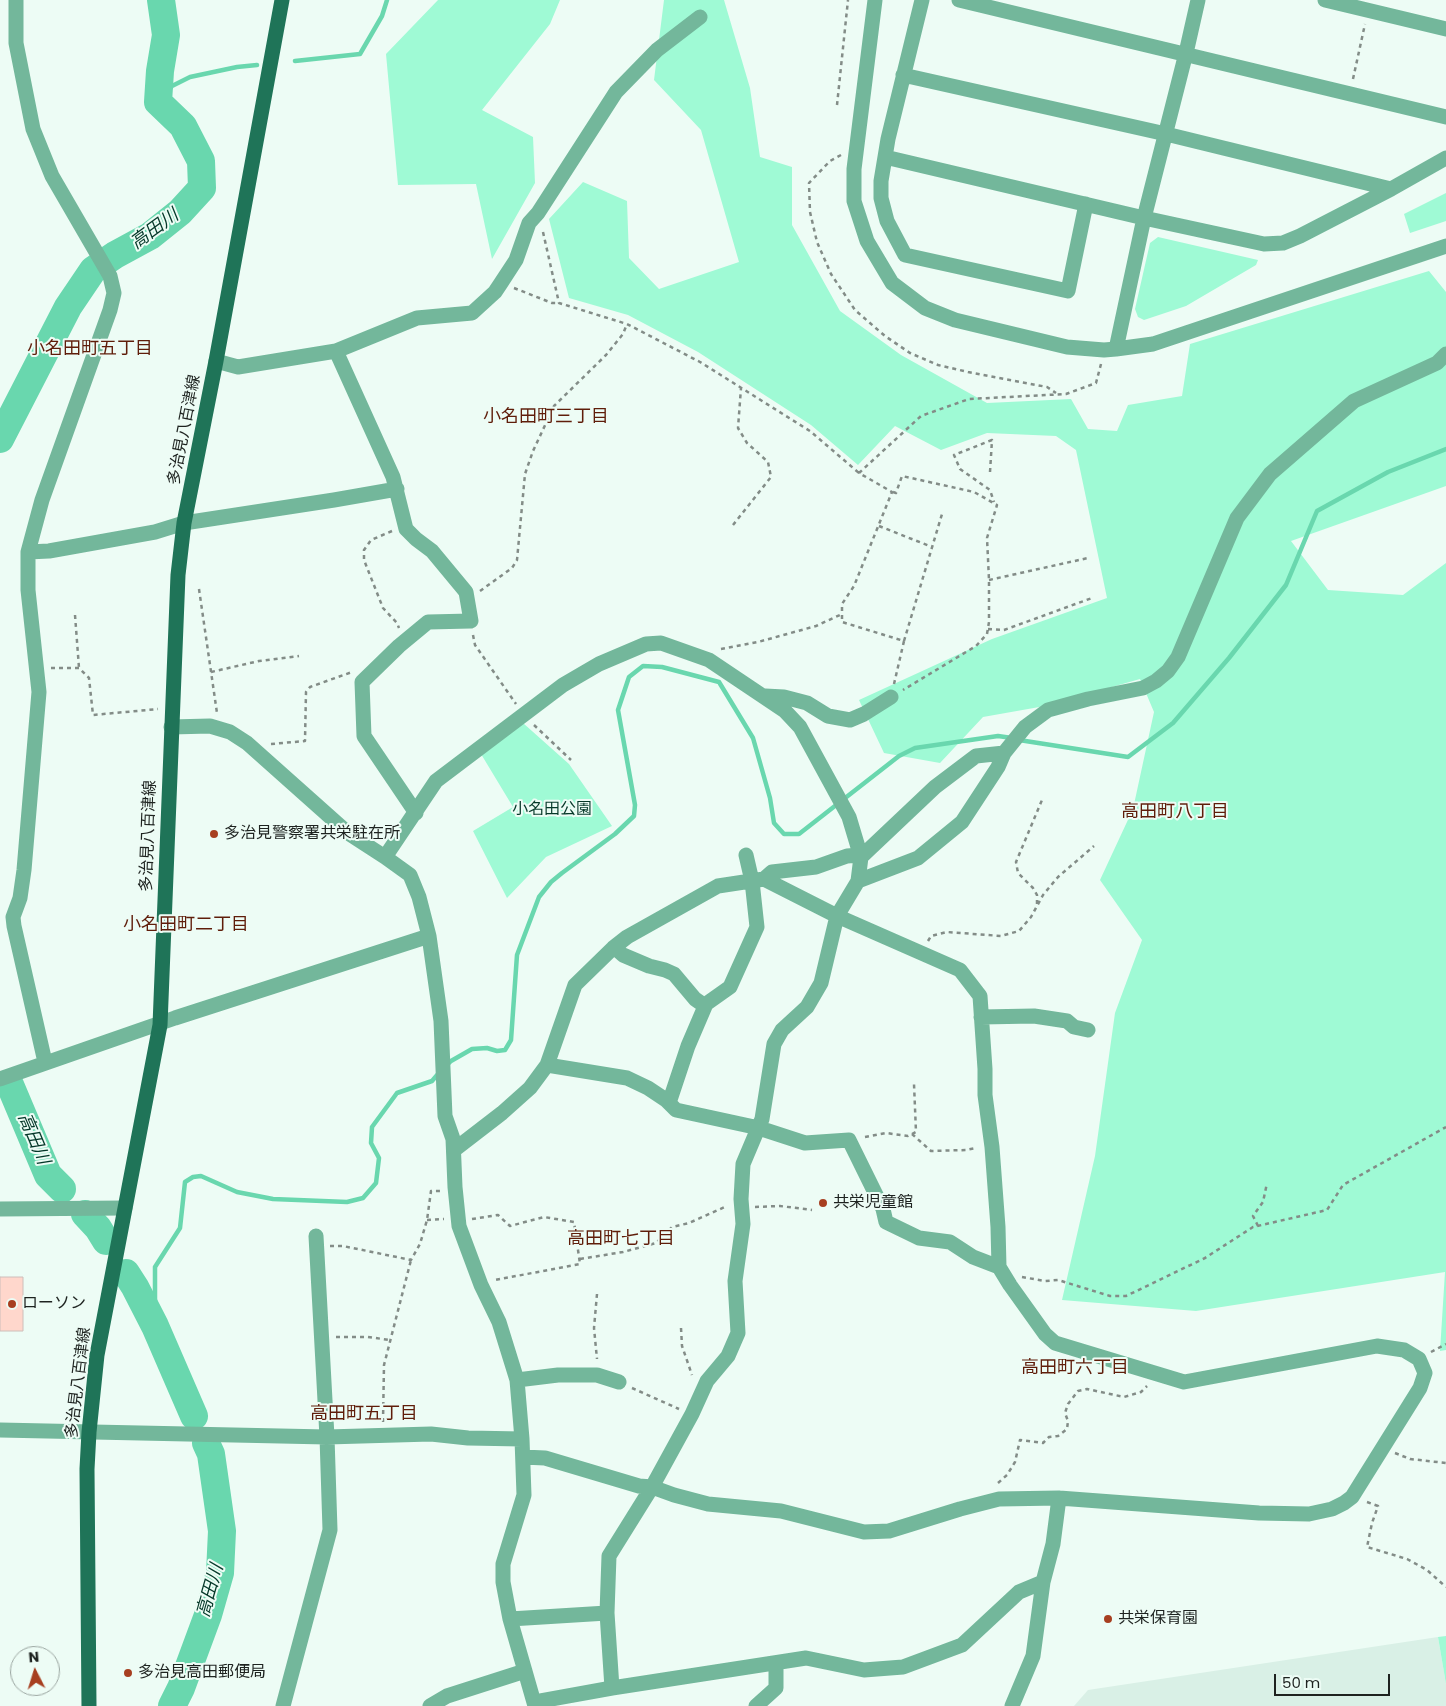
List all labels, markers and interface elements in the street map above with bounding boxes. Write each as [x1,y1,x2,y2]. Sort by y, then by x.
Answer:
water label: 高田川 [127,205,183,255]
district label: 小名田町五丁目 [27,338,153,360]
street label: 多治見八百津線 [165,373,205,487]
district label: 小名田町三丁目 [483,406,609,428]
street label: 多治見八百津線 [137,780,161,892]
park label: 小名田公園 [512,800,592,820]
district label: 高田町八丁目 [1121,801,1229,823]
place label: 多治見警察署共栄駐在所 [224,824,400,844]
marker: 多治見警察署共栄駐在所 [208,828,220,840]
district label: 小名田町二丁目 [123,914,249,936]
water label: 高田川 [13,1110,53,1168]
place label: 共栄児童館 [833,1193,913,1213]
marker: 共栄児童館 [817,1197,829,1209]
district label: 高田町七丁目 [567,1228,675,1250]
place label: ローソン [22,1294,86,1314]
marker: ローソン [6,1298,18,1310]
street label: 多治見八百津線 [63,1326,95,1440]
district label: 高田町六丁目 [1021,1357,1129,1379]
district label: 高田町五丁目 [310,1403,418,1425]
water label: 高田川 [193,1562,229,1620]
place label: 共栄保育園 [1118,1609,1198,1629]
marker: 共栄保育園 [1102,1613,1114,1625]
north arrow [10,1646,60,1696]
text: N [28,1647,40,1667]
place label: 多治見高田郵便局 [138,1663,266,1683]
scale bar [1276,1664,1392,1696]
marker: 多治見高田郵便局 [122,1667,134,1679]
text: 50 m [1282,1672,1320,1693]

